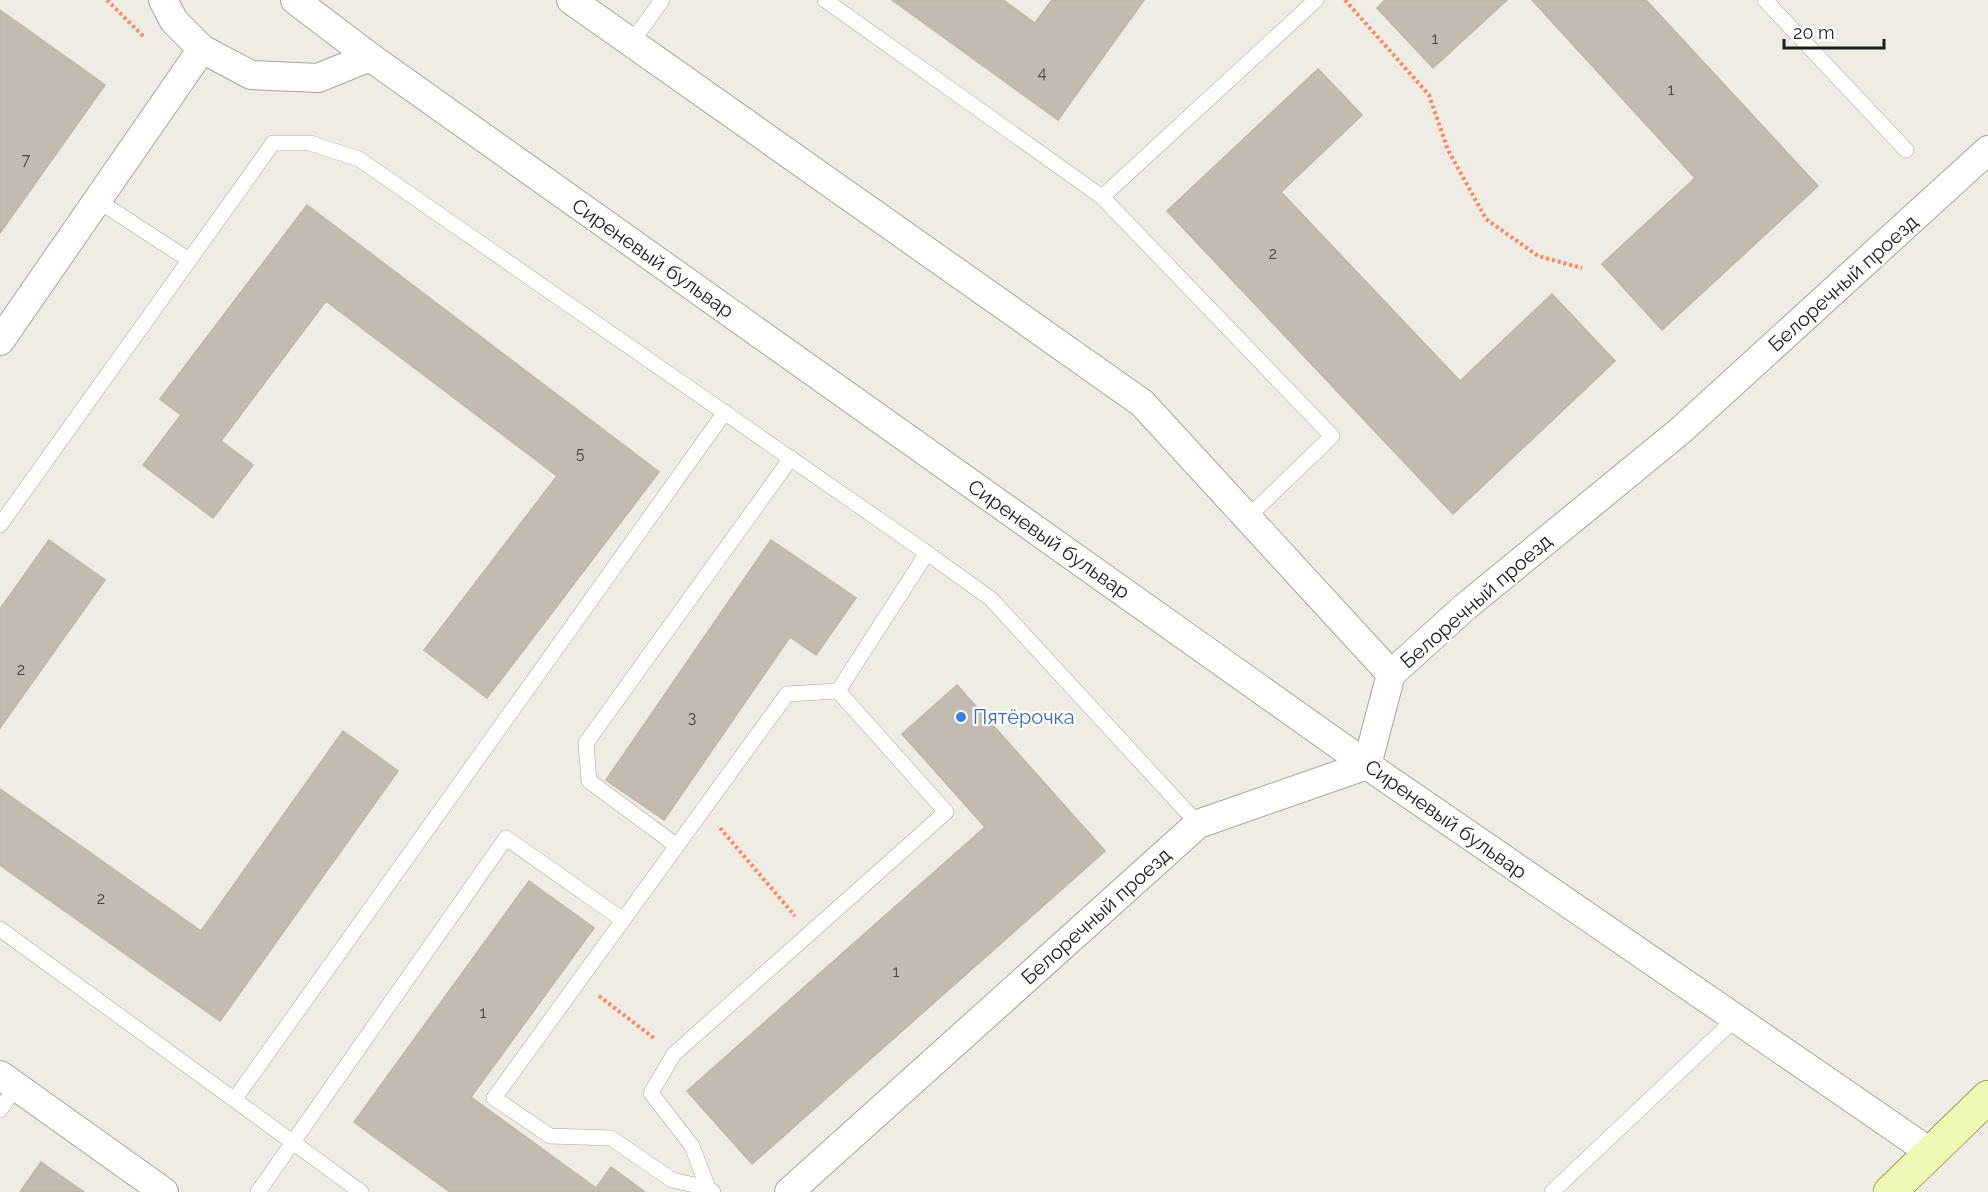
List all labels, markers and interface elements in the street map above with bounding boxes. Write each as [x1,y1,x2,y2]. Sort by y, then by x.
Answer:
scale bar [1784,12,1884,50]
text: 20 m [1793,22,1835,43]
house number: 1 [1432,29,1439,48]
house number: 4 [1038,63,1047,82]
house number: 1 [1668,80,1675,99]
house number: 7 [22,150,31,169]
street label: Сиреневый бульвар [567,193,739,323]
street label: Белоречный проезд [1763,209,1923,356]
house number: 2 [1269,244,1277,263]
house number: 5 [576,444,585,463]
street label: Сиреневый бульвар [963,474,1135,604]
street label: Белоречный проезд [1395,528,1557,673]
house number: 2 [17,660,25,679]
place label: Пятёрочка [973,705,1075,729]
house number: 3 [688,708,696,727]
marker: Пятёрочка [954,710,968,724]
street label: Сиреневый бульвар [1360,754,1532,884]
street label: Белоречный проезд [1016,842,1176,989]
house number: 2 [97,889,105,908]
house number: 1 [893,962,900,981]
house number: 1 [480,1003,487,1022]

